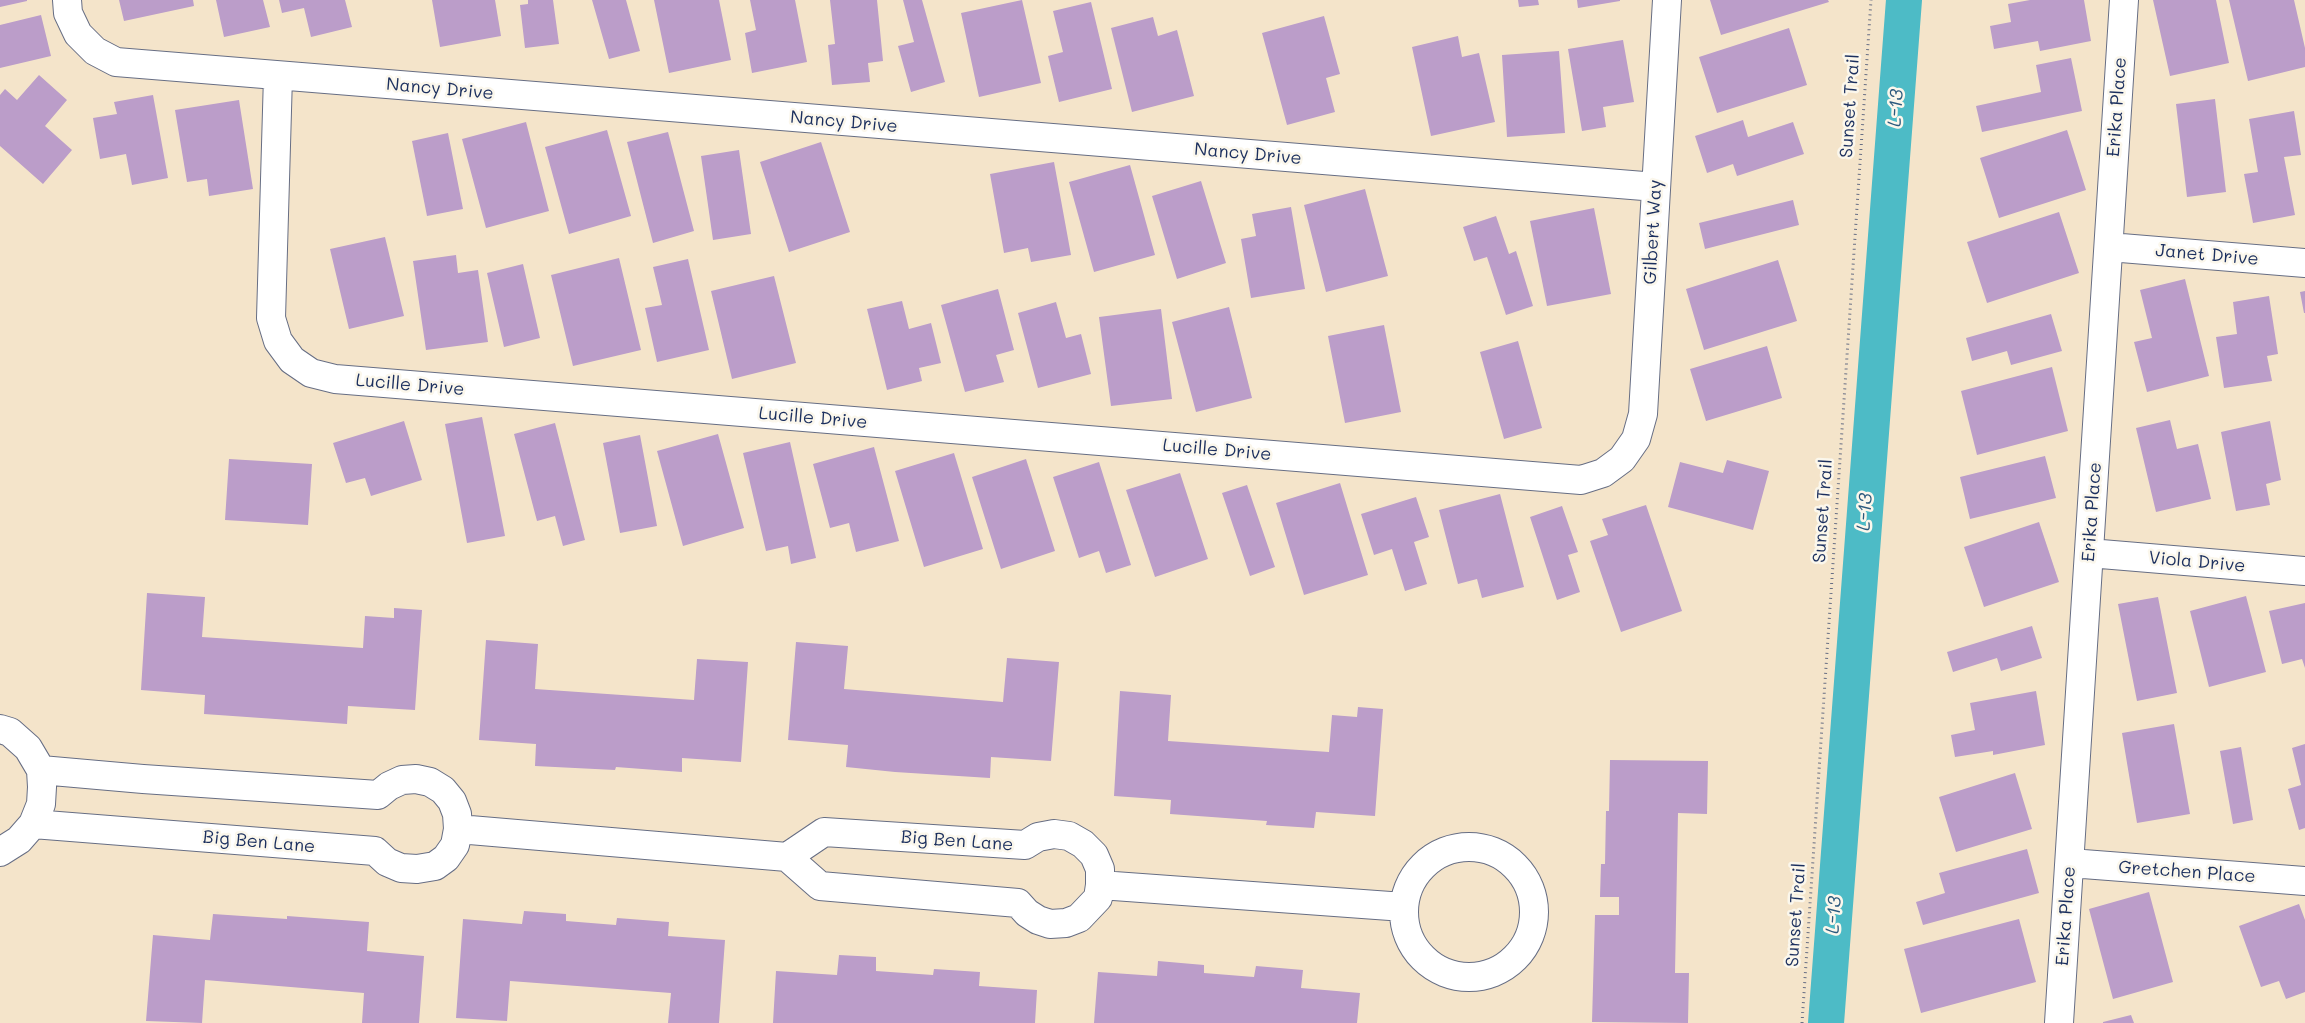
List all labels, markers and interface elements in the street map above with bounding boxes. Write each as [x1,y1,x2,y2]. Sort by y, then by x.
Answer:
street label: Sunset Trail [1836,53,1864,159]
street label: Erika Place [2103,56,2131,158]
street label: Nancy Drive [385,74,495,104]
water label: L-13 [1883,88,1909,128]
street label: Nancy Drive [789,107,899,137]
street label: Nancy Drive [1193,139,1303,169]
street label: Gilbert Way [1639,179,1667,285]
street label: Janet Drive [2155,240,2259,270]
street label: Lucille Drive [355,369,465,401]
street label: Lucille Drive [758,402,868,434]
street label: Lucille Drive [1162,434,1272,466]
street label: Sunset Trail [1809,458,1837,564]
street label: Erika Place [2078,461,2106,563]
water label: L-13 [1852,492,1878,532]
street label: Viola Drive [2148,547,2246,577]
street label: Big Ben Lane [202,826,316,858]
street label: Big Ben Lane [900,826,1014,856]
street label: Gretchen Place [2118,856,2256,888]
street label: Sunset Trail [1782,862,1810,968]
street label: Erika Place [2052,865,2080,967]
water label: L-13 [1821,895,1847,935]

